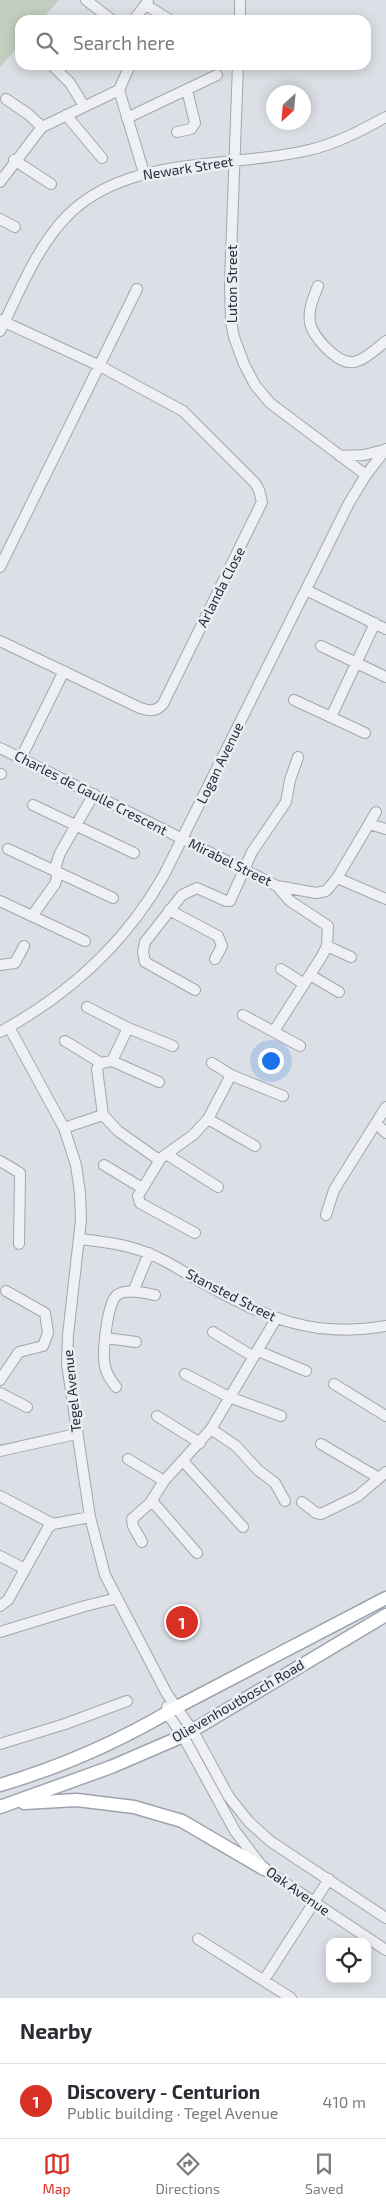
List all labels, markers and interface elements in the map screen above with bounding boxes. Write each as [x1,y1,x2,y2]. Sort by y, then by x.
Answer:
search box [15,15,371,70]
icon: search [33,29,61,57]
text: Search here [73,31,175,54]
north arrow [266,85,311,130]
street label: Newark Street [142,152,234,183]
street label: Luton Street [223,245,240,323]
street label: Arlanda Close [193,544,248,630]
street label: Logan Avenue [193,719,247,806]
street label: Charles de Gaulle Crescent [12,747,170,839]
street label: Mirabel Street [186,834,275,889]
your location [258,1048,284,1074]
street label: Stansted Street [183,1265,279,1325]
street label: Tegel Avenue [59,1349,84,1433]
pin: 1 [166,1603,198,1641]
street label: Olievenhoutbosch Road [168,1656,307,1745]
street label: Oak Avenue [263,1862,333,1919]
map controls [326,1938,371,1983]
button: locate [326,1938,371,1983]
text: Nearby [20,2018,92,2043]
text: Discovery - Centurion [67,2080,260,2103]
text: 1 [33,2092,39,2111]
text: 410 m [323,2092,366,2111]
text: Public building · Tegel Avenue [67,2103,278,2122]
tab: Map [42,2150,71,2197]
tab: Directions [156,2150,220,2197]
tab: Saved [305,2150,344,2197]

